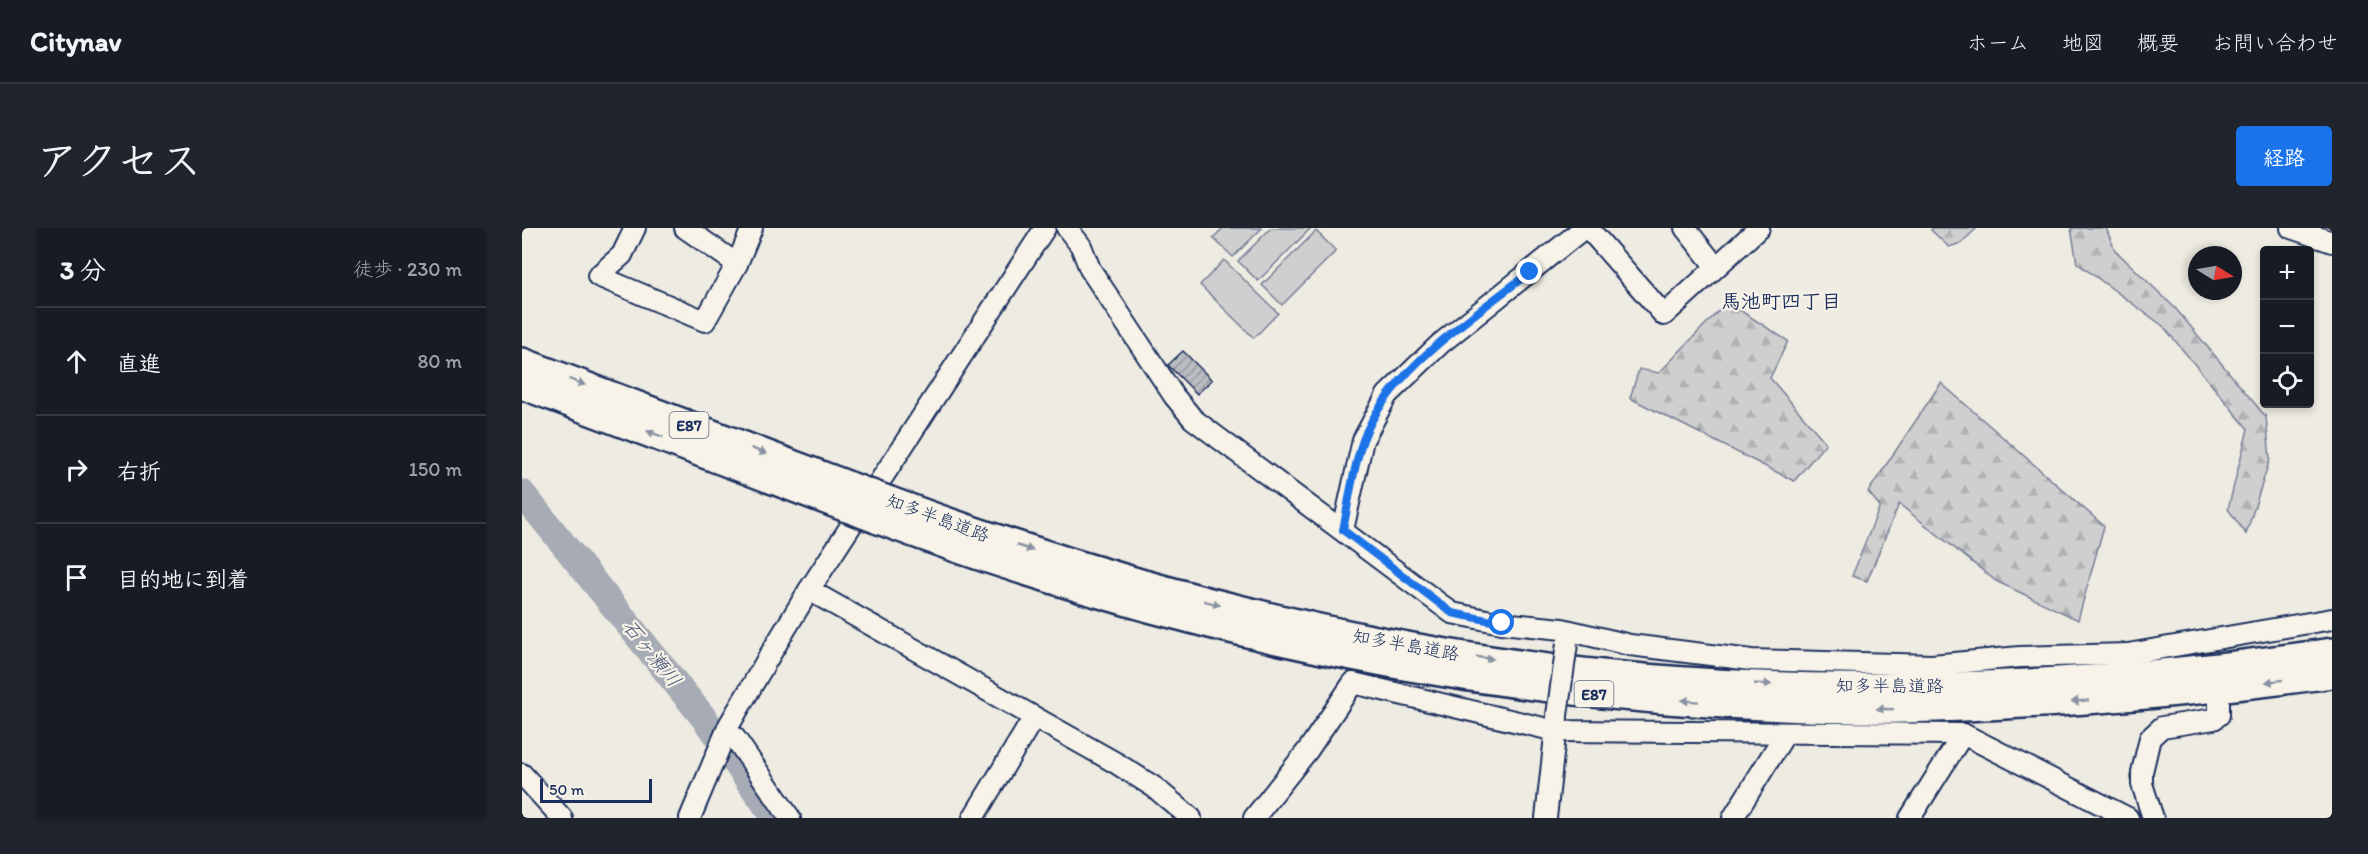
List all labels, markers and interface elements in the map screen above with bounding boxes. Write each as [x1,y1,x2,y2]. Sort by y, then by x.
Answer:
text: Citynav [30,24,121,58]
text: ホーム [1967,30,2029,55]
text: 地図 [2062,30,2104,55]
text: 概要 [2137,30,2179,55]
text: お問い合わせ [2212,30,2338,55]
button: 経路 [2236,126,2332,186]
text: アクセス [36,135,201,186]
north arrow [2188,246,2242,300]
map controls [2260,246,2314,408]
button: + [2260,246,2314,300]
text: 3 分 [60,254,106,286]
text: 徒歩 · 230 m [353,257,462,281]
route end [1516,258,1542,284]
district label: 馬池町四丁目 [1721,289,1841,313]
button: − [2260,300,2314,354]
icon: ahead [60,345,93,378]
text: 80 m [417,349,462,373]
text: 直進 [117,350,161,377]
button: locate [2260,354,2314,408]
one-way arrow [568,378,586,387]
road number: E87 [670,412,708,438]
one-way arrow [646,429,664,439]
one-way arrow [750,447,768,457]
icon: right [60,453,93,486]
text: 150 m [409,457,462,481]
text: 右折 [117,458,161,485]
street label: 知多半島道路 [883,489,993,547]
one-way arrow [1016,544,1034,553]
icon: arrive [60,561,93,594]
text: 目的地に到着 [117,566,249,593]
one-way arrow [1203,599,1221,608]
route start [1488,609,1514,635]
water label: 石ヶ瀬川 [618,614,686,692]
street label: 知多半島道路 [1351,625,1461,665]
one-way arrow [1476,654,1495,663]
street label: 知多半島道路 [1836,675,1944,697]
one-way arrow [2264,677,2283,686]
one-way arrow [1753,679,1772,688]
road number: E87 [1574,681,1614,707]
one-way arrow [2070,696,2089,705]
one-way arrow [1681,697,1700,706]
one-way arrow [1876,704,1895,714]
scale bar [540,776,652,804]
text: 50 m [549,780,584,799]

